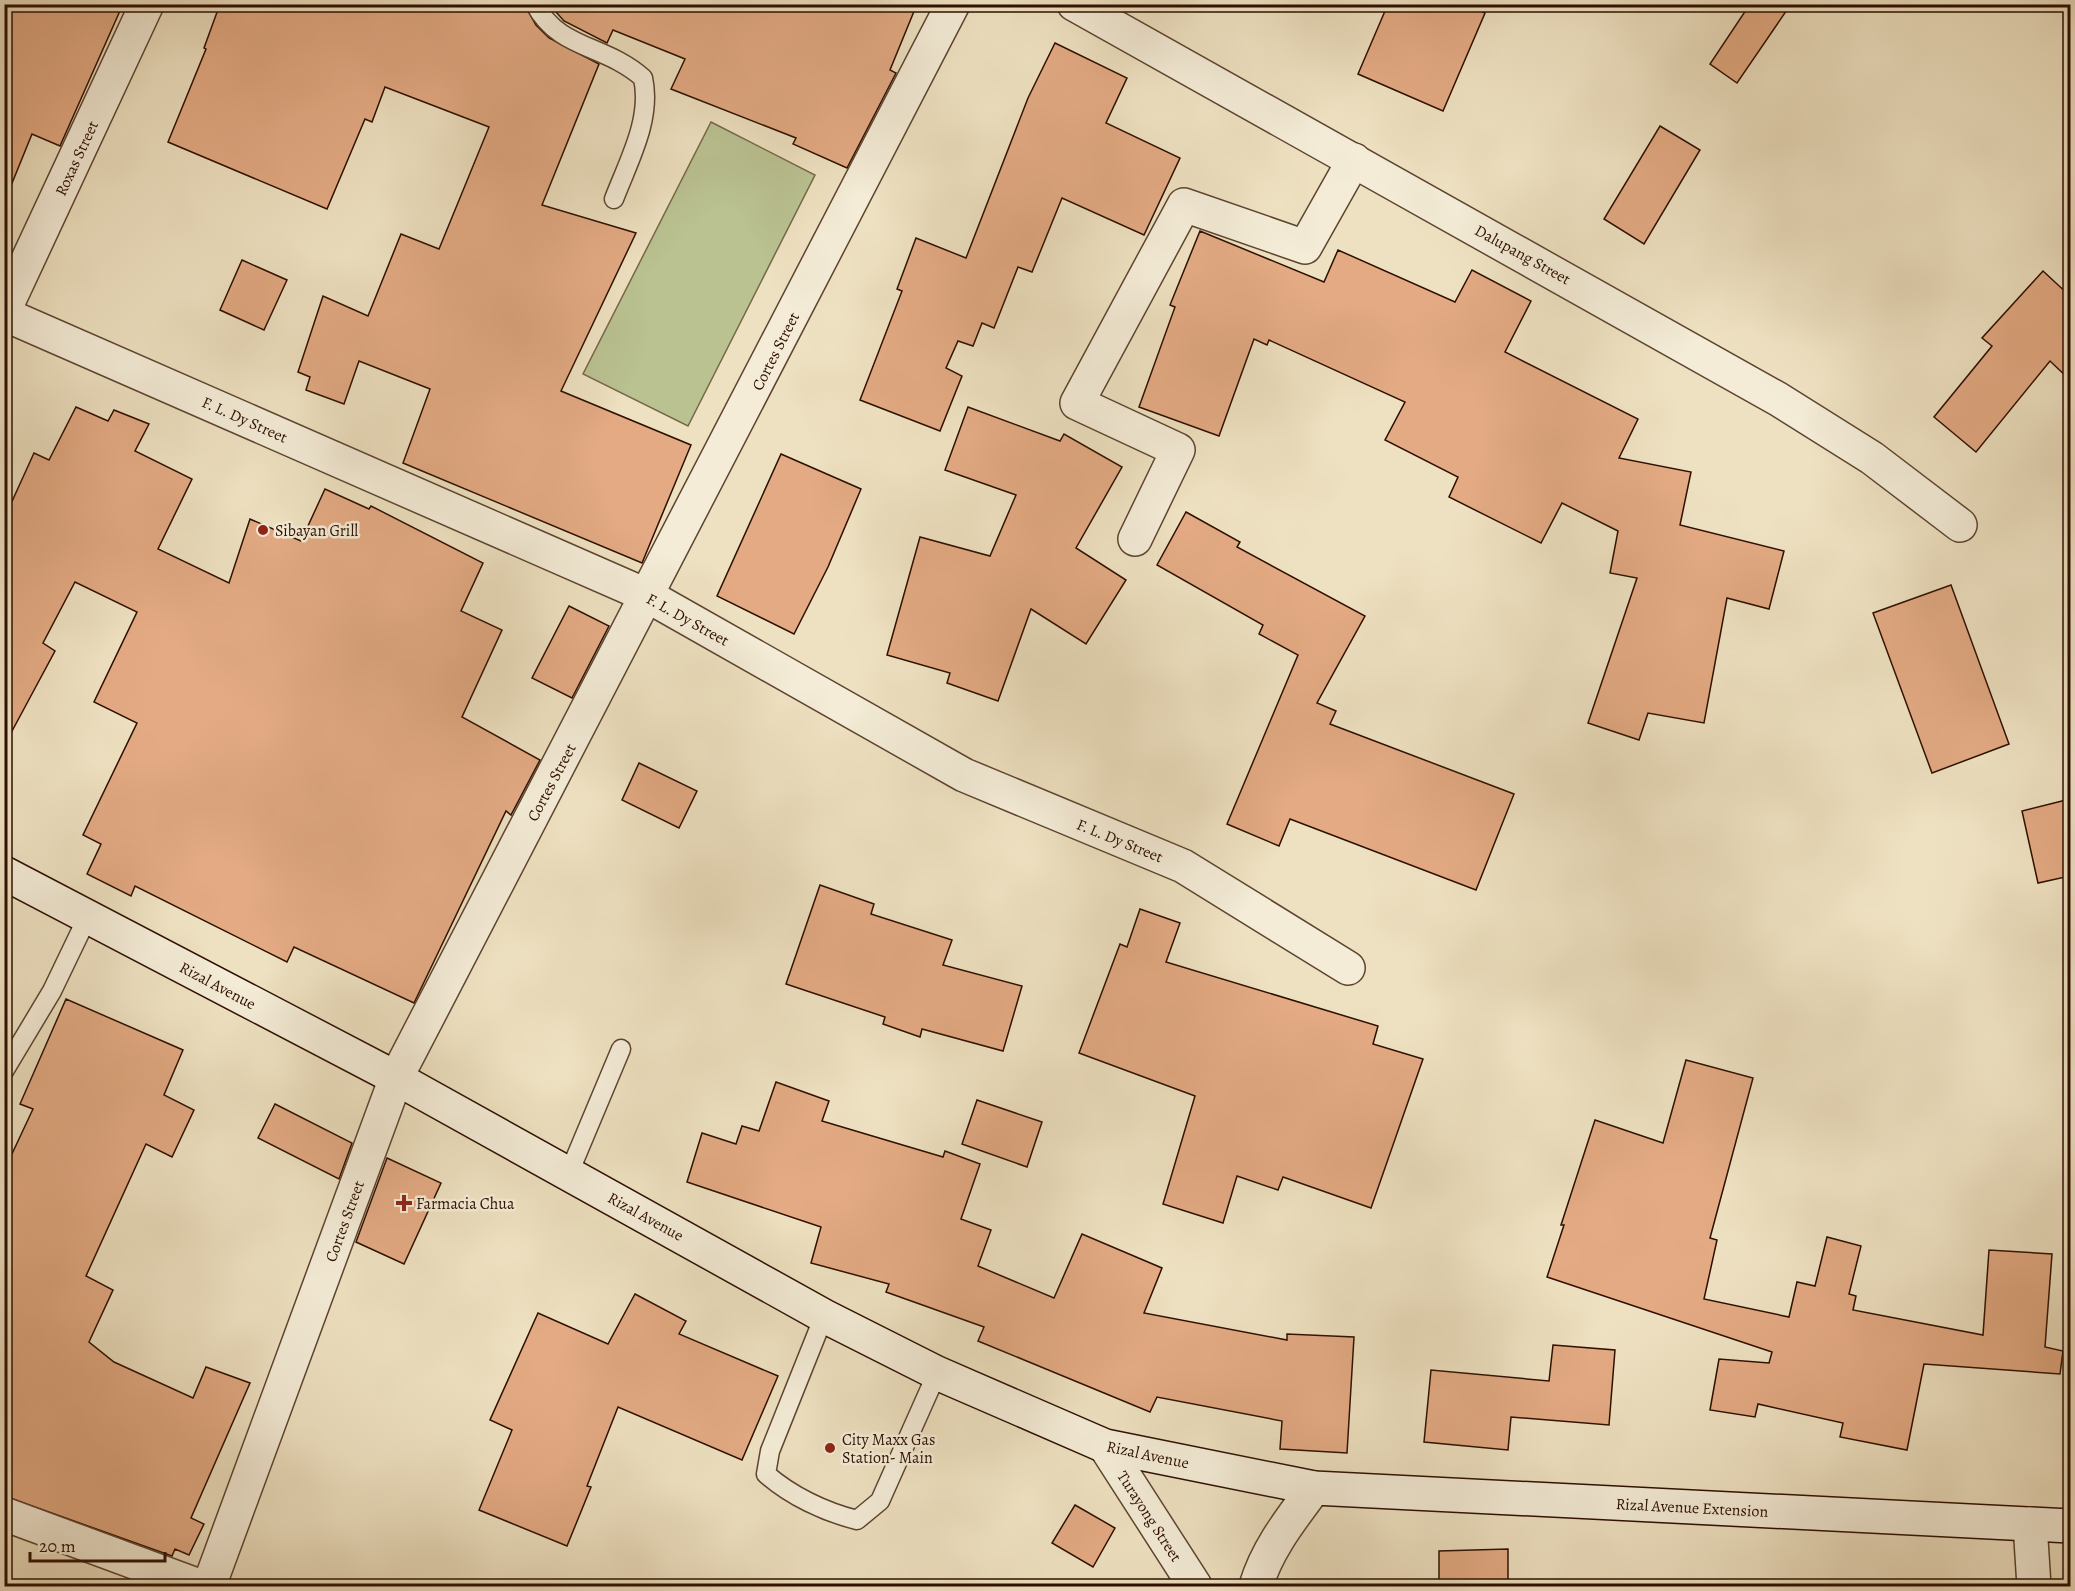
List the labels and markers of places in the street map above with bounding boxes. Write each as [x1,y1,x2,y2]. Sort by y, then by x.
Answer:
place label: Sibayan Grill [275,520,358,542]
marker: Sibayan Grill [256,523,270,537]
place label: Farmacia Chua [416,1193,515,1215]
marker: Farmacia Chua [397,1196,411,1210]
place label: City Maxx Gas Station- Main [842,1429,935,1469]
marker: City Maxx Gas Station- Main [823,1441,837,1455]

